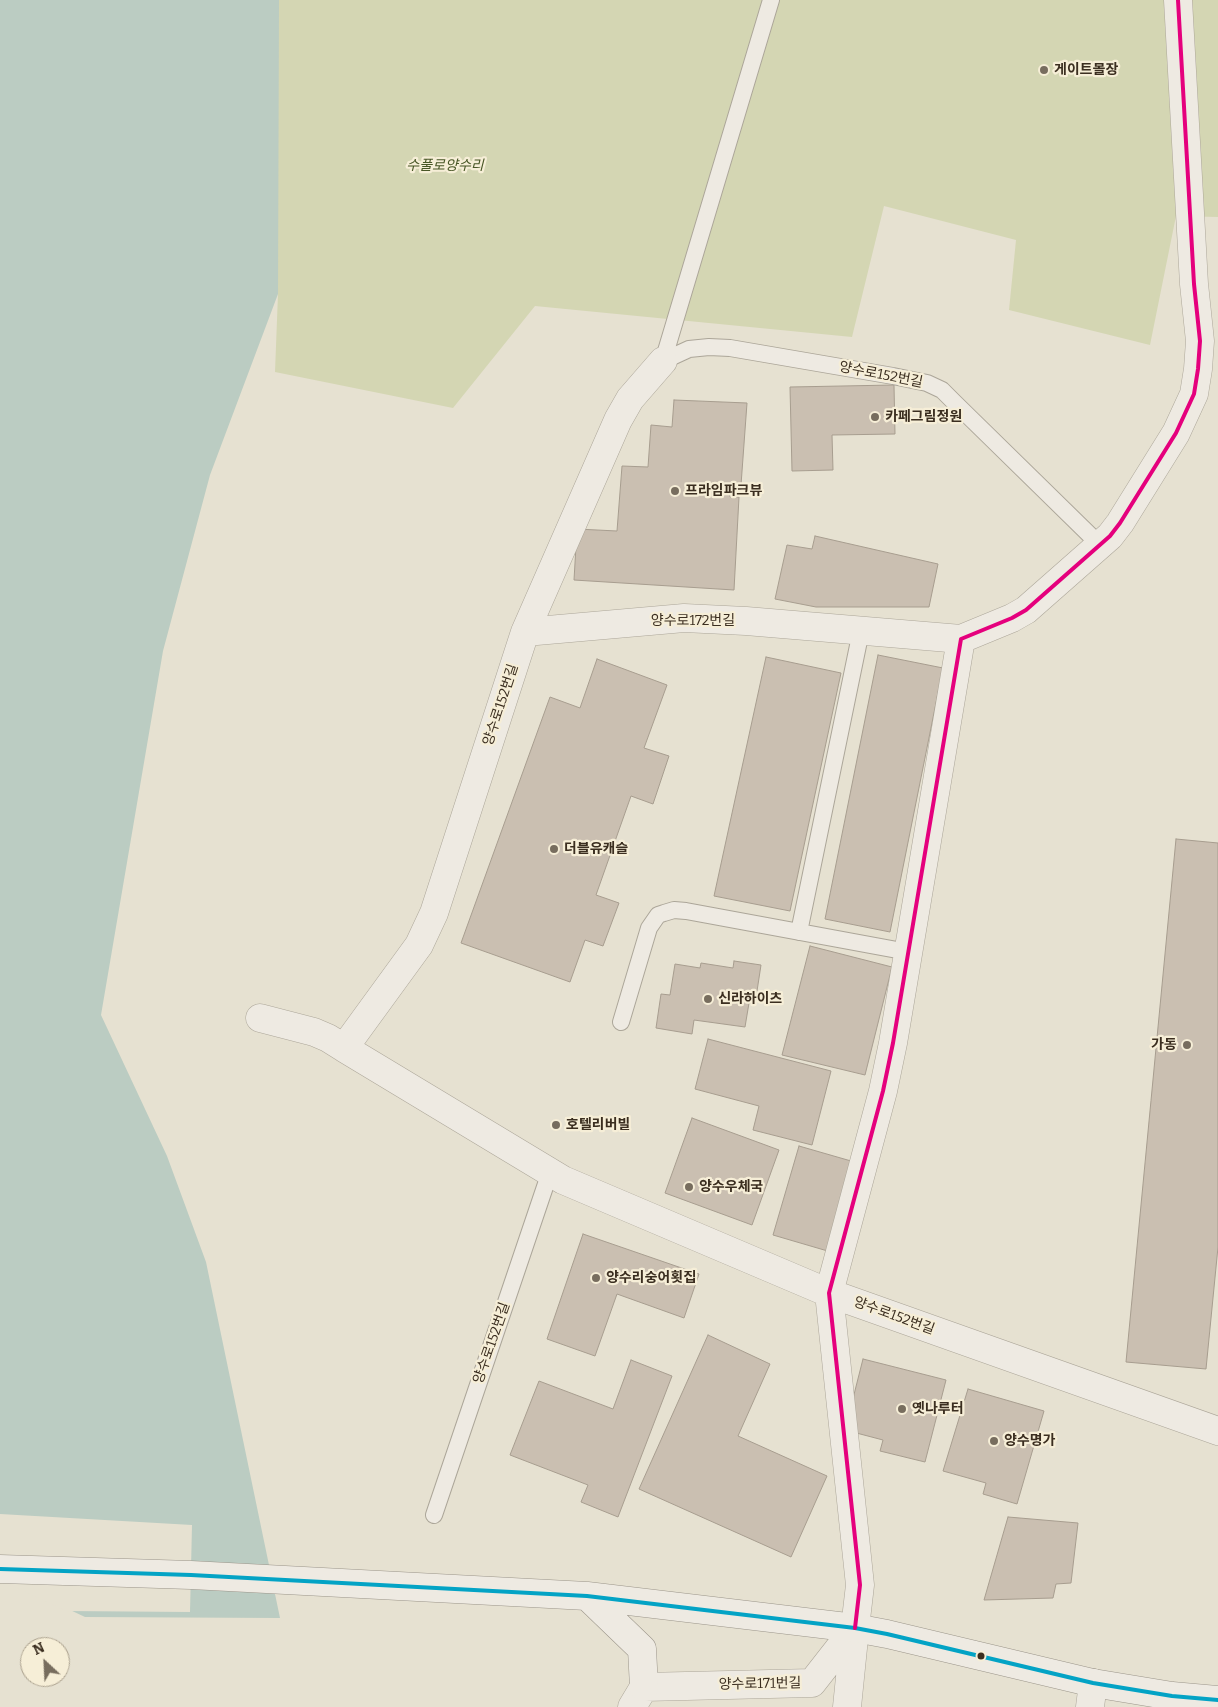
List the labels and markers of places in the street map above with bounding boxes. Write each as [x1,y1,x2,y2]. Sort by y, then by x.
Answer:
place label: 게이트볼장 [1054,62,1118,78]
marker: 게이트볼장 [1038,64,1050,76]
place label: 카페그림정원 [885,409,962,425]
marker: 카페그림정원 [869,411,881,423]
place label: 프라임파크뷰 [685,483,762,499]
marker: 프라임파크뷰 [669,485,681,497]
place label: 더블유캐슬 [564,841,628,857]
marker: 더블유캐슬 [548,843,560,855]
place label: 신라하이츠 [718,991,782,1007]
marker: 신라하이츠 [702,993,714,1005]
place label: 가동 [1151,1037,1177,1053]
marker: 가동 [1181,1039,1193,1051]
place label: 호텔리버빌 [566,1117,630,1133]
marker: 호텔리버빌 [550,1119,562,1131]
place label: 양수우체국 [699,1179,763,1195]
marker: 양수우체국 [683,1181,695,1193]
place label: 양수리숭어횟집 [606,1270,696,1286]
marker: 양수리숭어횟집 [590,1272,602,1284]
place label: 옛나루터 [912,1401,964,1417]
marker: 옛나루터 [896,1403,908,1415]
place label: 양수명가 [1004,1433,1056,1449]
marker: 양수명가 [988,1435,1000,1447]
unlabelled marker [976,1651,986,1661]

